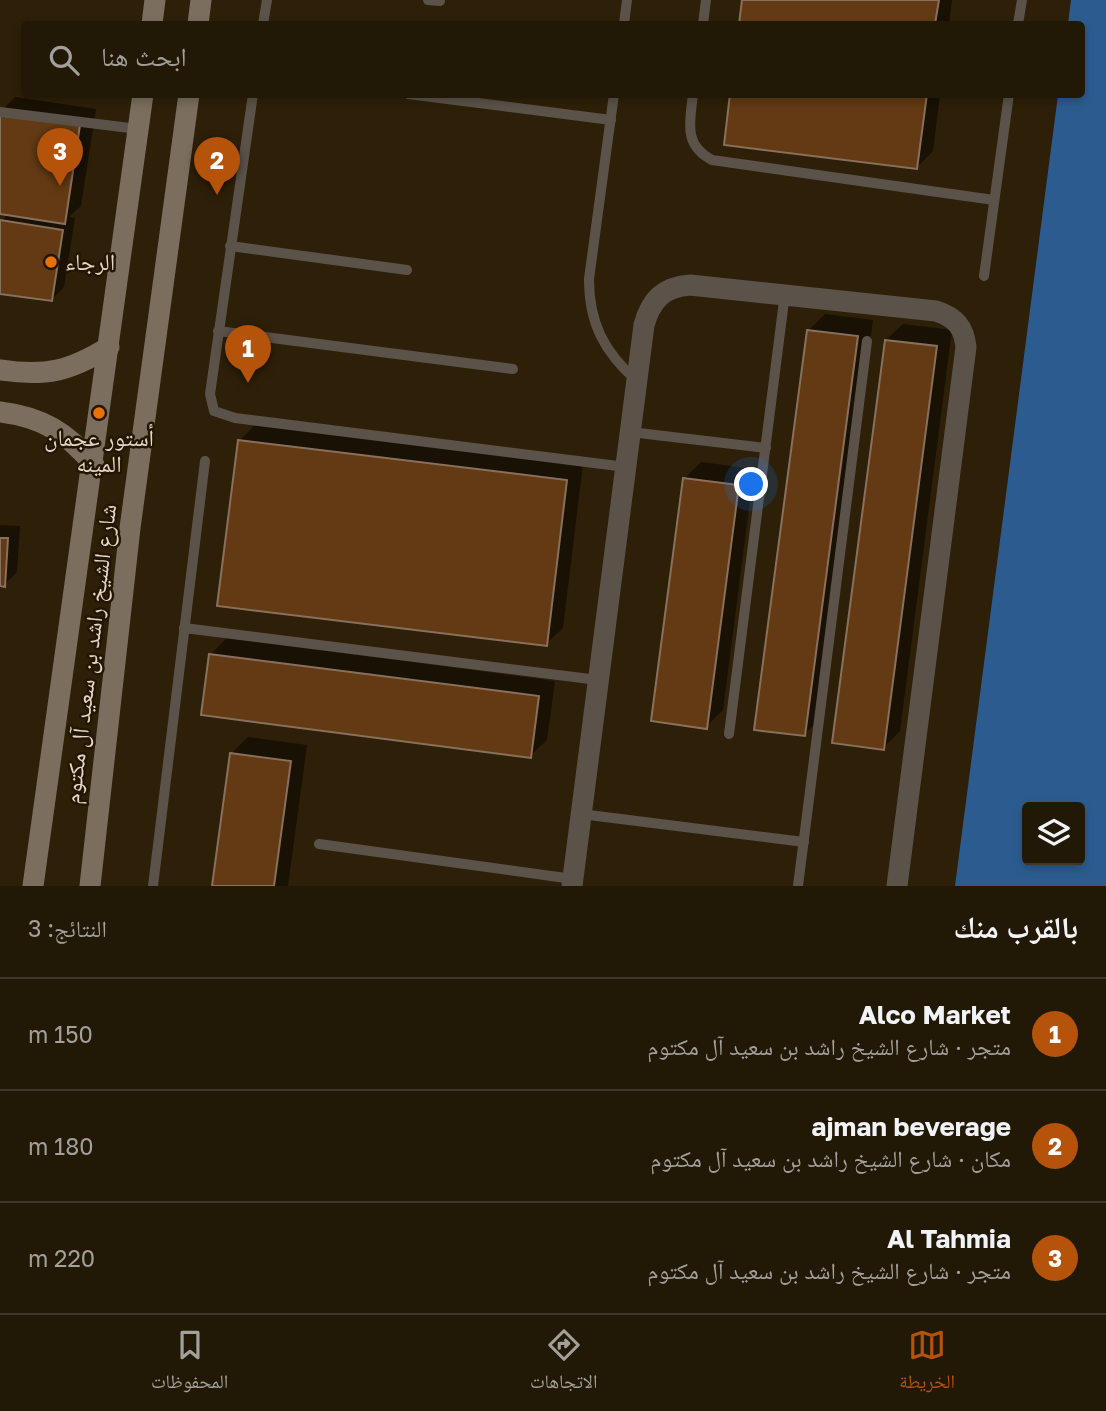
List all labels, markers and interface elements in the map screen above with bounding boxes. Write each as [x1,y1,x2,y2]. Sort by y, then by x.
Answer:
search box [21,21,1085,98]
icon: search [45,41,83,79]
text: ابحث هنا [101,41,187,72]
pin: 3 [37,128,83,186]
pin: 2 [194,137,240,195]
place label: الرجاء [65,247,115,275]
marker: الرجاء [43,254,59,270]
pin: 1 [225,325,271,383]
marker: أستور عجمان المينه [91,405,107,421]
place label: أستور عجمان المينه [44,423,154,477]
your location [734,467,768,501]
street label: شارع الشيخ راشد بن سعيد آل مكتوم [57,502,124,806]
map controls [1022,802,1085,865]
button: layers [1022,802,1085,865]
text: بالقرب منك [953,909,1078,945]
text: النتائج: 3 [28,914,107,942]
text: Alco Market [859,999,1011,1030]
text: 150 m [28,1020,93,1048]
text: 1 [1049,1020,1061,1048]
text: متجر · شارع الشيخ راشد بن سعيد آل مكتوم [647,1032,1011,1060]
text: ajman beverage [811,1111,1011,1142]
text: 180 m [28,1132,94,1160]
text: 2 [1048,1132,1062,1160]
text: مكان · شارع الشيخ راشد بن سعيد آل مكتوم [650,1144,1011,1172]
text: Al Tahmia [887,1223,1011,1254]
text: 220 m [28,1244,95,1272]
text: 3 [1048,1244,1062,1272]
text: متجر · شارع الشيخ راشد بن سعيد آل مكتوم [647,1256,1011,1284]
tab: المحفوظات [151,1326,228,1400]
tab: الاتجاهات [530,1326,597,1400]
tab: الخريطة [899,1326,955,1400]

